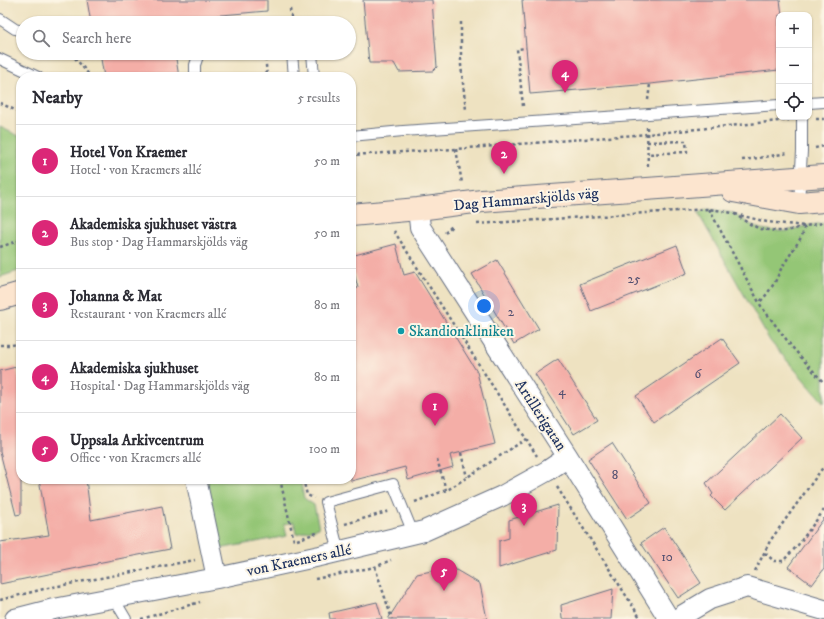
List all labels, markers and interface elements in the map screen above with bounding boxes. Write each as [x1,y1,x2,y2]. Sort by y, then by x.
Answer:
map controls [776,12,812,120]
button: + [776,12,812,48]
search box [16,16,356,60]
icon: search [30,27,52,49]
text: Search here [62,29,131,48]
button: − [776,48,812,84]
pin: 4 [552,60,578,93]
button: locate [776,84,812,120]
text: Nearby [32,87,82,109]
text: 5 results [298,90,340,106]
pin: 2 [491,141,517,174]
text: Hotel Von Kraemer [70,143,187,162]
text: 1 [43,153,47,169]
text: 50 m [314,153,340,169]
text: Hotel · von Kraemers allé [70,162,201,178]
street label: Dag Hammarskjölds väg [453,184,600,215]
text: Akademiska sjukhuset västra [70,215,237,234]
text: 2 [42,225,48,241]
text: 50 m [314,225,340,241]
text: Bus stop · Dag Hammarskjölds väg [70,234,248,250]
house number: 25 [628,271,641,287]
text: Johanna & Mat [70,287,162,306]
your location [474,296,494,316]
text: 3 [43,297,47,313]
text: 80 m [314,297,340,313]
house number: 2 [508,304,515,320]
text: Restaurant · von Kraemers allé [70,306,226,322]
place label: Skandionkliniken [409,322,514,341]
marker: Skandionkliniken [396,326,406,336]
text: Akademiska sjukhuset [70,359,199,378]
house number: 6 [695,366,703,382]
text: 4 [41,369,49,385]
text: 80 m [314,369,340,385]
street label: Artillerigatan [511,376,571,455]
text: Hospital · Dag Hammarskjölds väg [70,378,249,394]
house number: 4 [558,383,566,399]
pin: 1 [422,393,448,426]
text: Uppsala Arkivcentrum [70,431,204,450]
text: 5 [42,441,48,457]
text: 100 m [309,441,340,457]
text: Office · von Kraemers allé [70,450,201,466]
house number: 8 [612,467,618,483]
pin: 3 [511,493,537,526]
street label: von Kraemers allé [244,540,354,581]
house number: 10 [661,549,673,565]
pin: 5 [431,558,457,591]

